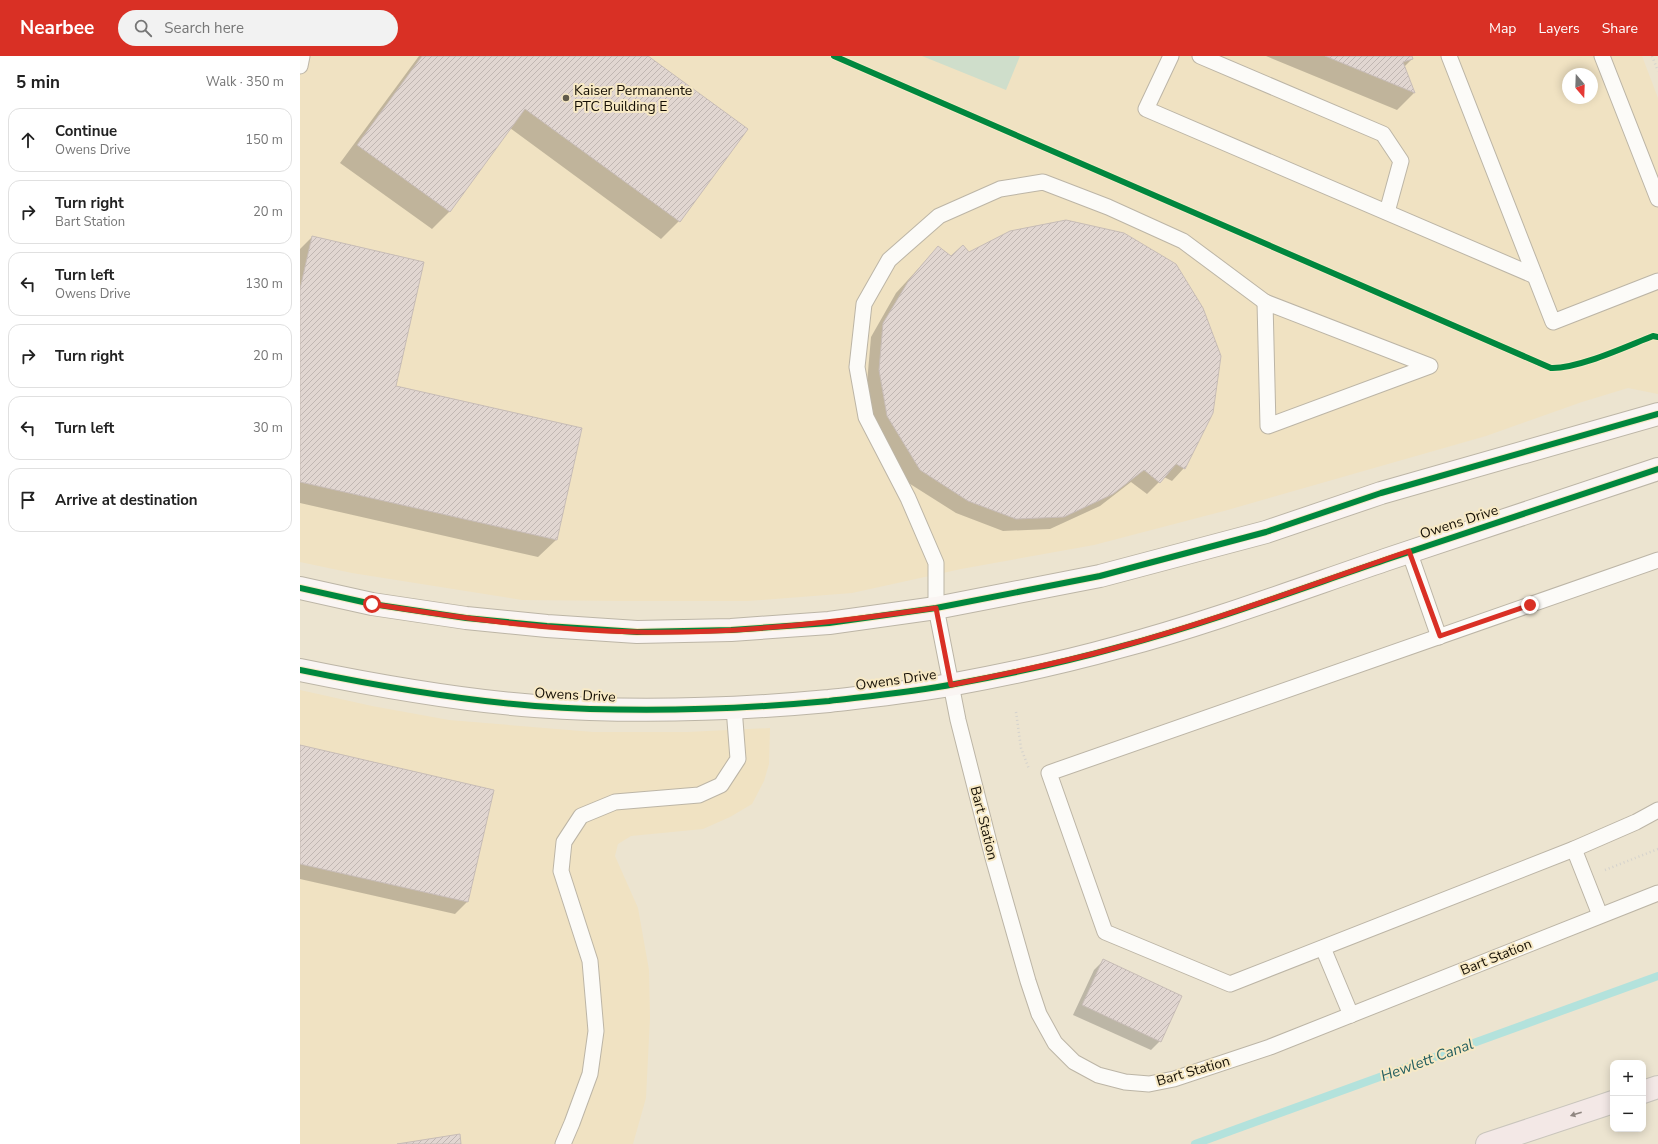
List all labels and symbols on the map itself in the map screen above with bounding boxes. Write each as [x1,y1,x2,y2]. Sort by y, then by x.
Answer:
north arrow [1562,68,1598,104]
place label: Kaiser Permanente PTC Building E [574,81,692,116]
marker: Kaiser Permanente PTC Building E [561,93,571,103]
street label: Owens Drive [1417,500,1501,544]
route start [363,595,381,613]
route end [1521,596,1539,614]
street label: Owens Drive [854,665,938,695]
street label: Owens Drive [534,683,616,707]
street label: Bart Station [966,784,1002,862]
street label: Bart Station [1457,934,1535,980]
water label: Hewlett Canal [1378,1034,1476,1086]
street label: Bart Station [1154,1051,1232,1091]
one-way arrow [1570,1112,1582,1118]

